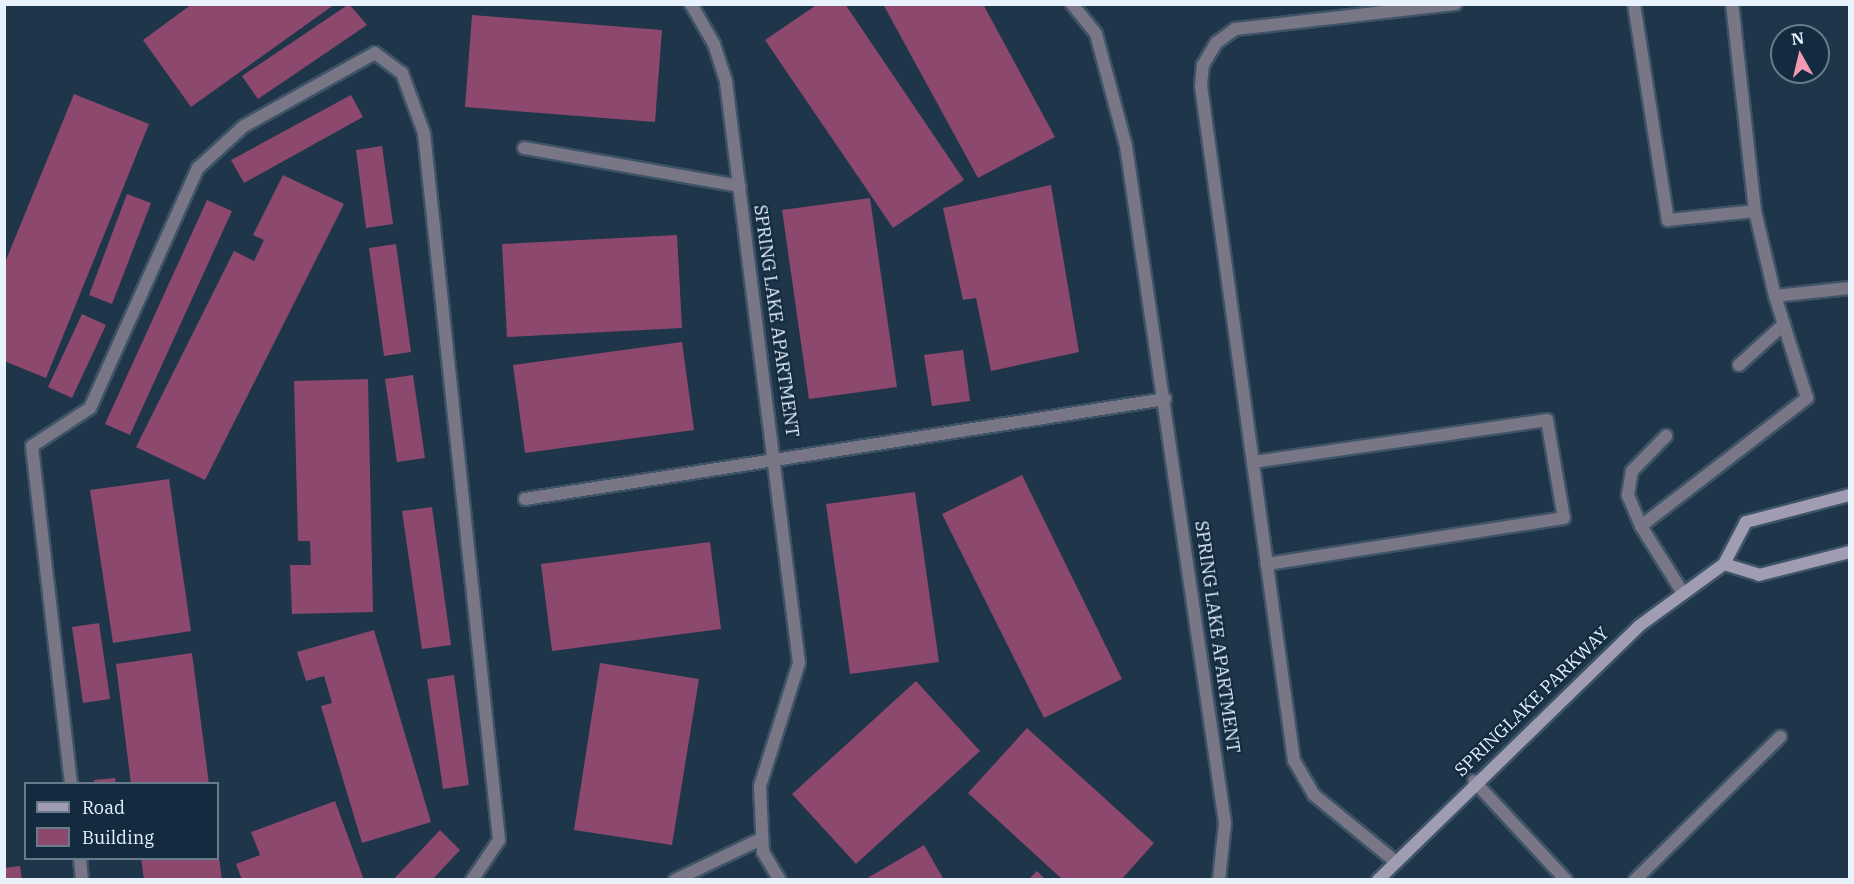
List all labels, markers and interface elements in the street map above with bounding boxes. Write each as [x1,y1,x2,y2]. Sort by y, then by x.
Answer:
north arrow [1770,24,1830,84]
text: N [1790,27,1805,49]
street label: SPRING LAKE APARTMENT [749,203,803,439]
street label: SPRING LAKE APARTMENT [1190,519,1244,755]
street label: SPRINGLAKE PARKWAY [1450,623,1614,781]
legend [24,782,219,860]
text: Road [82,796,125,819]
text: Building [82,826,154,849]

